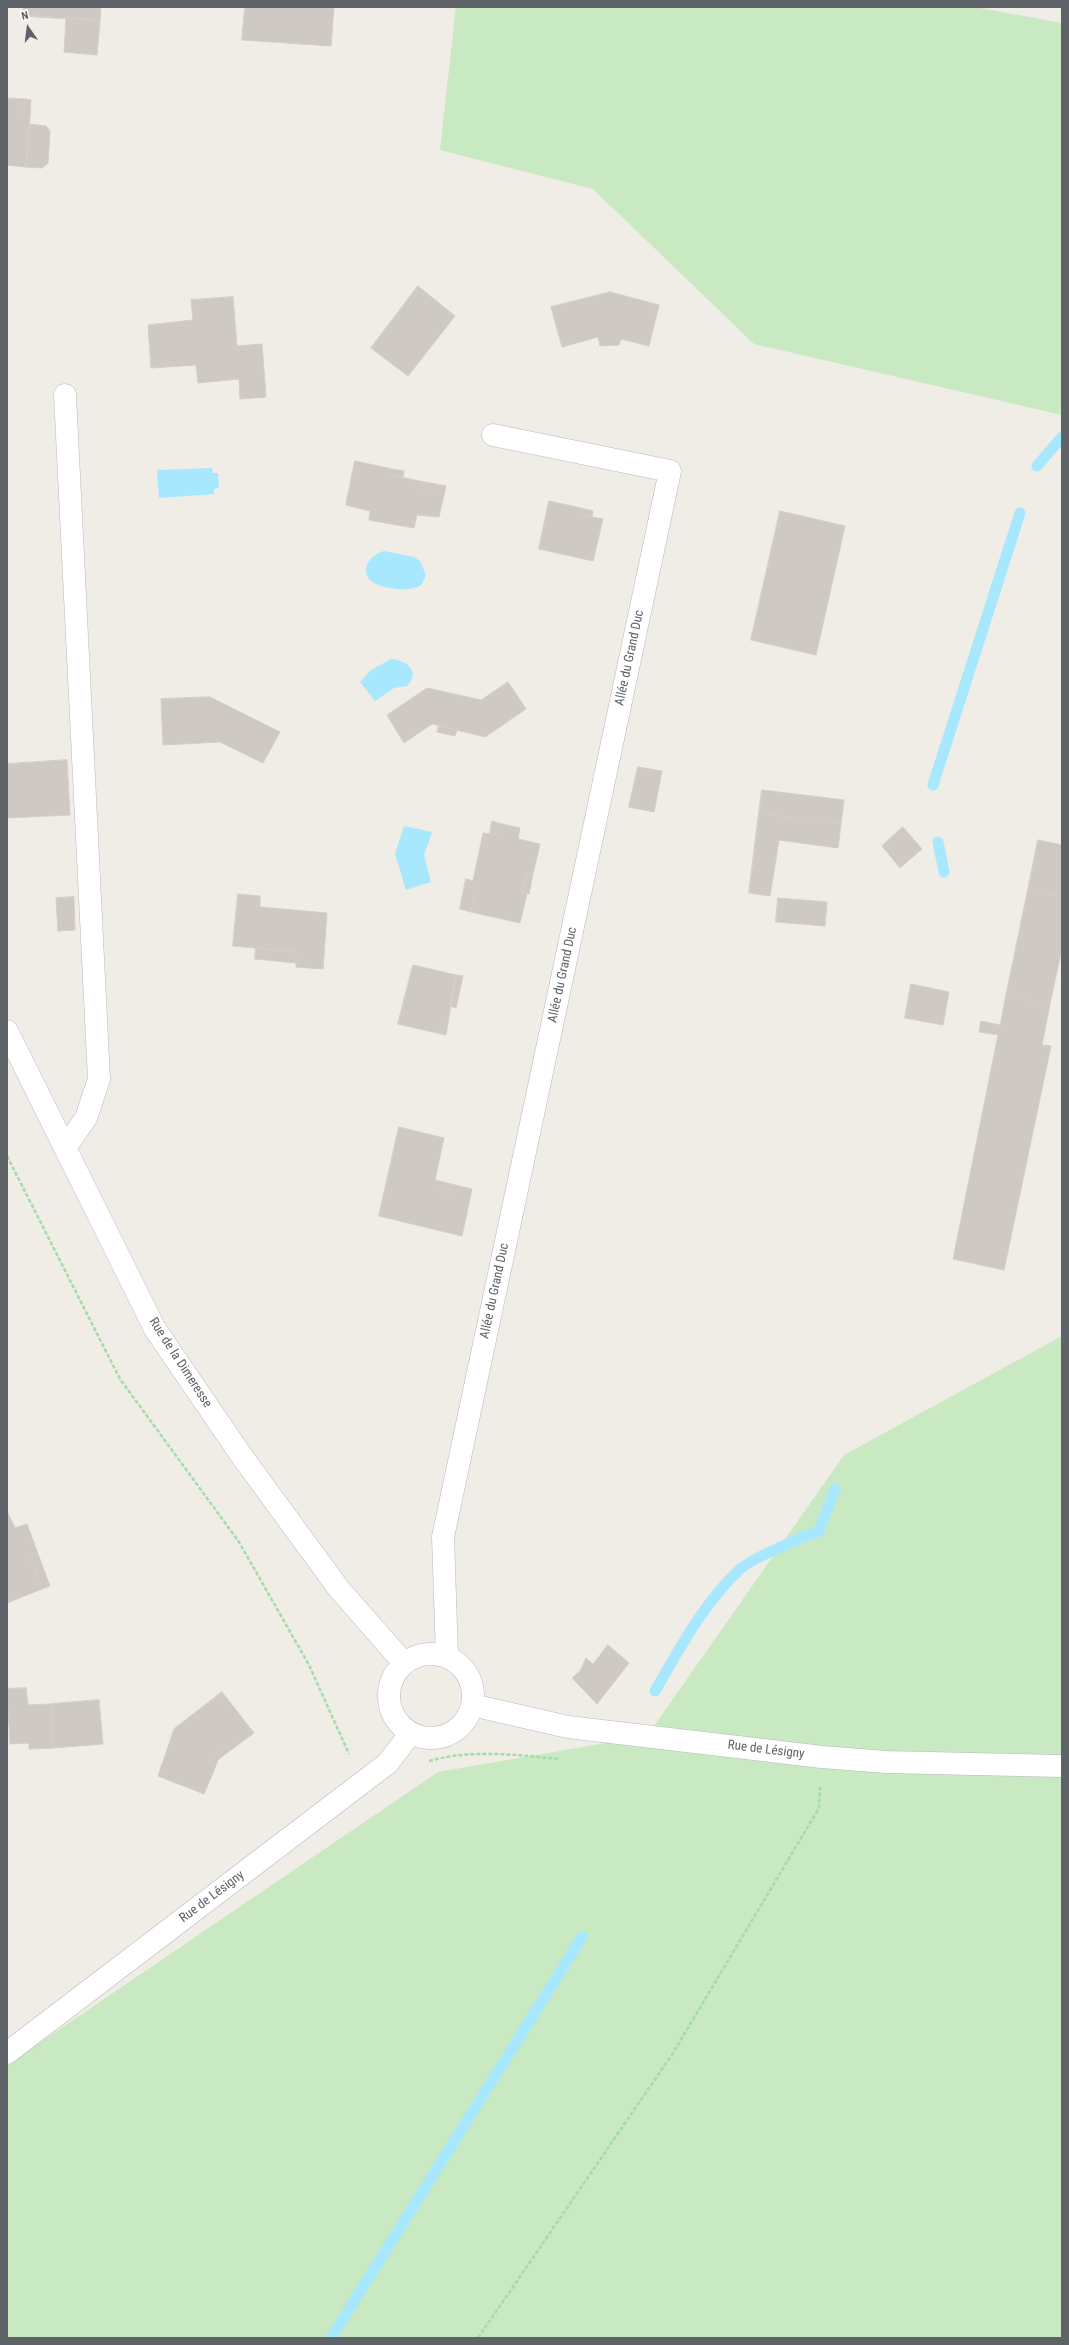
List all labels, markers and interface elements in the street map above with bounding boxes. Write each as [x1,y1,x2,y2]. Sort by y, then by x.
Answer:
north arrow [8,8,48,48]
text: N [20,9,30,23]
street label: Allée du Grand Duc [612,609,648,707]
street label: Allée du Grand Duc [545,926,581,1024]
street label: Allée du Grand Duc [477,1242,513,1340]
street label: Rue de la Dimeresse [145,1315,215,1411]
street label: Rue de Lésigny [727,1738,805,1762]
street label: Rue de Lésigny [177,1868,247,1926]

